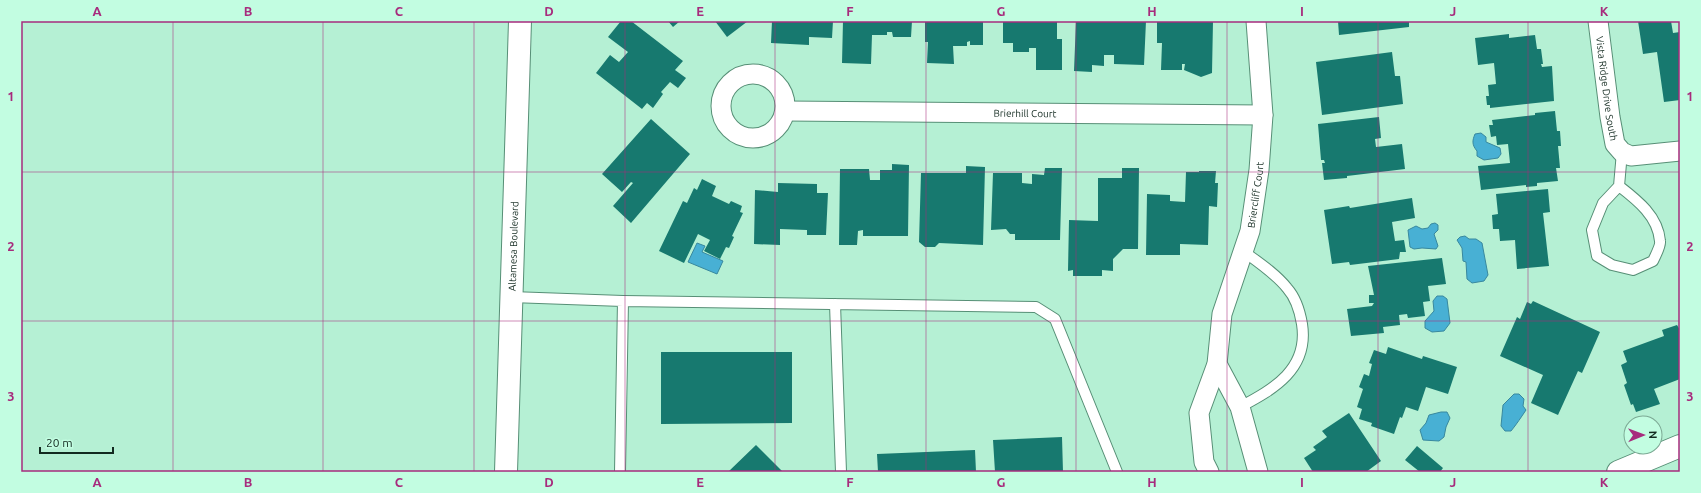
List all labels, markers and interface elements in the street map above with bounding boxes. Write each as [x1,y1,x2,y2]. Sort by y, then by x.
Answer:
text: A [92,4,102,18]
text: B [244,4,253,18]
text: C [395,4,404,18]
text: D [544,4,554,18]
text: E [696,4,704,18]
text: F [846,4,854,18]
text: G [997,4,1006,18]
text: H [1147,4,1157,18]
text: I [1300,4,1304,18]
text: J [1450,4,1456,18]
text: K [1600,4,1609,18]
street label: Vista Ridge Drive South [1594,36,1619,142]
text: 1 [7,89,15,103]
text: 1 [1686,89,1694,103]
street label: Brierhill Court [993,108,1057,119]
street label: Briercliff Court [1245,161,1266,229]
street label: Altamesa Boulevard [507,201,520,291]
text: 2 [7,239,15,253]
text: 2 [1686,239,1694,253]
text: 3 [7,389,15,403]
text: 3 [1686,389,1694,403]
north arrow [1623,415,1663,455]
scale bar [40,429,113,455]
text: N [1647,431,1659,439]
text: 20 m [46,436,73,449]
text: A [92,475,102,489]
text: B [244,475,253,489]
text: C [395,475,404,489]
text: D [544,475,554,489]
text: E [696,475,704,489]
text: F [846,475,854,489]
text: G [997,475,1006,489]
text: H [1147,475,1157,489]
text: I [1300,475,1304,489]
text: J [1450,475,1456,489]
text: K [1600,475,1609,489]

